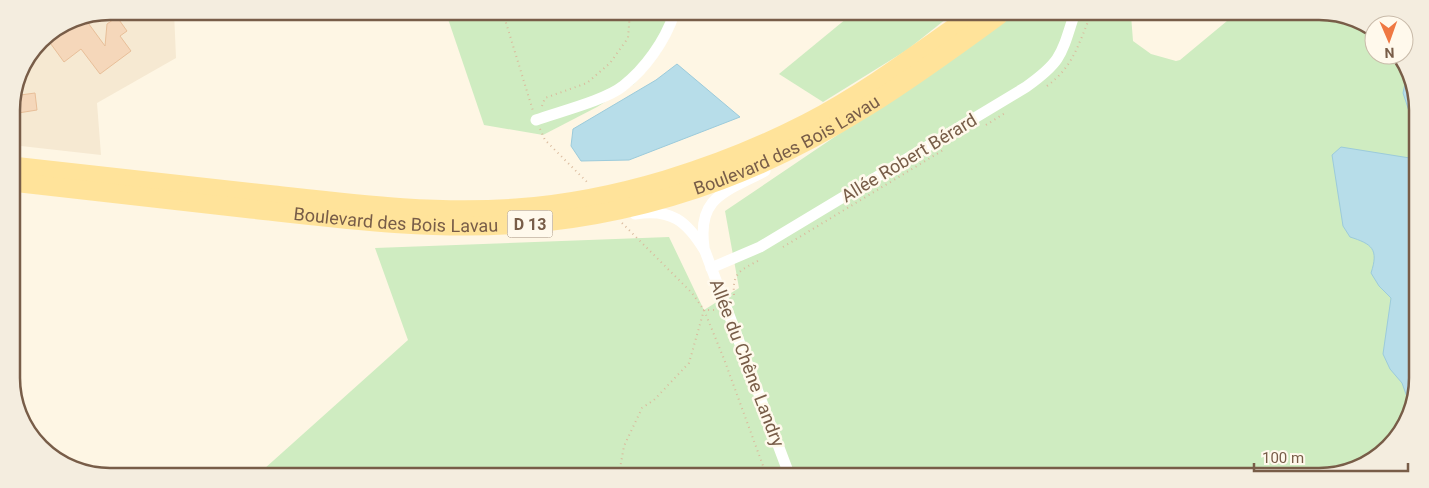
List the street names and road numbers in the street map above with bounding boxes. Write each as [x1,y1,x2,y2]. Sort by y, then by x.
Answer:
street label: Boulevard des Bois Lavau [691,90,883,199]
street label: Allée Robert Bérard [837,109,980,206]
street label: Boulevard des Bois Lavau [293,203,499,236]
road number: D 13 [508,210,552,238]
street label: Allée du Chêne Landry [706,276,789,450]

